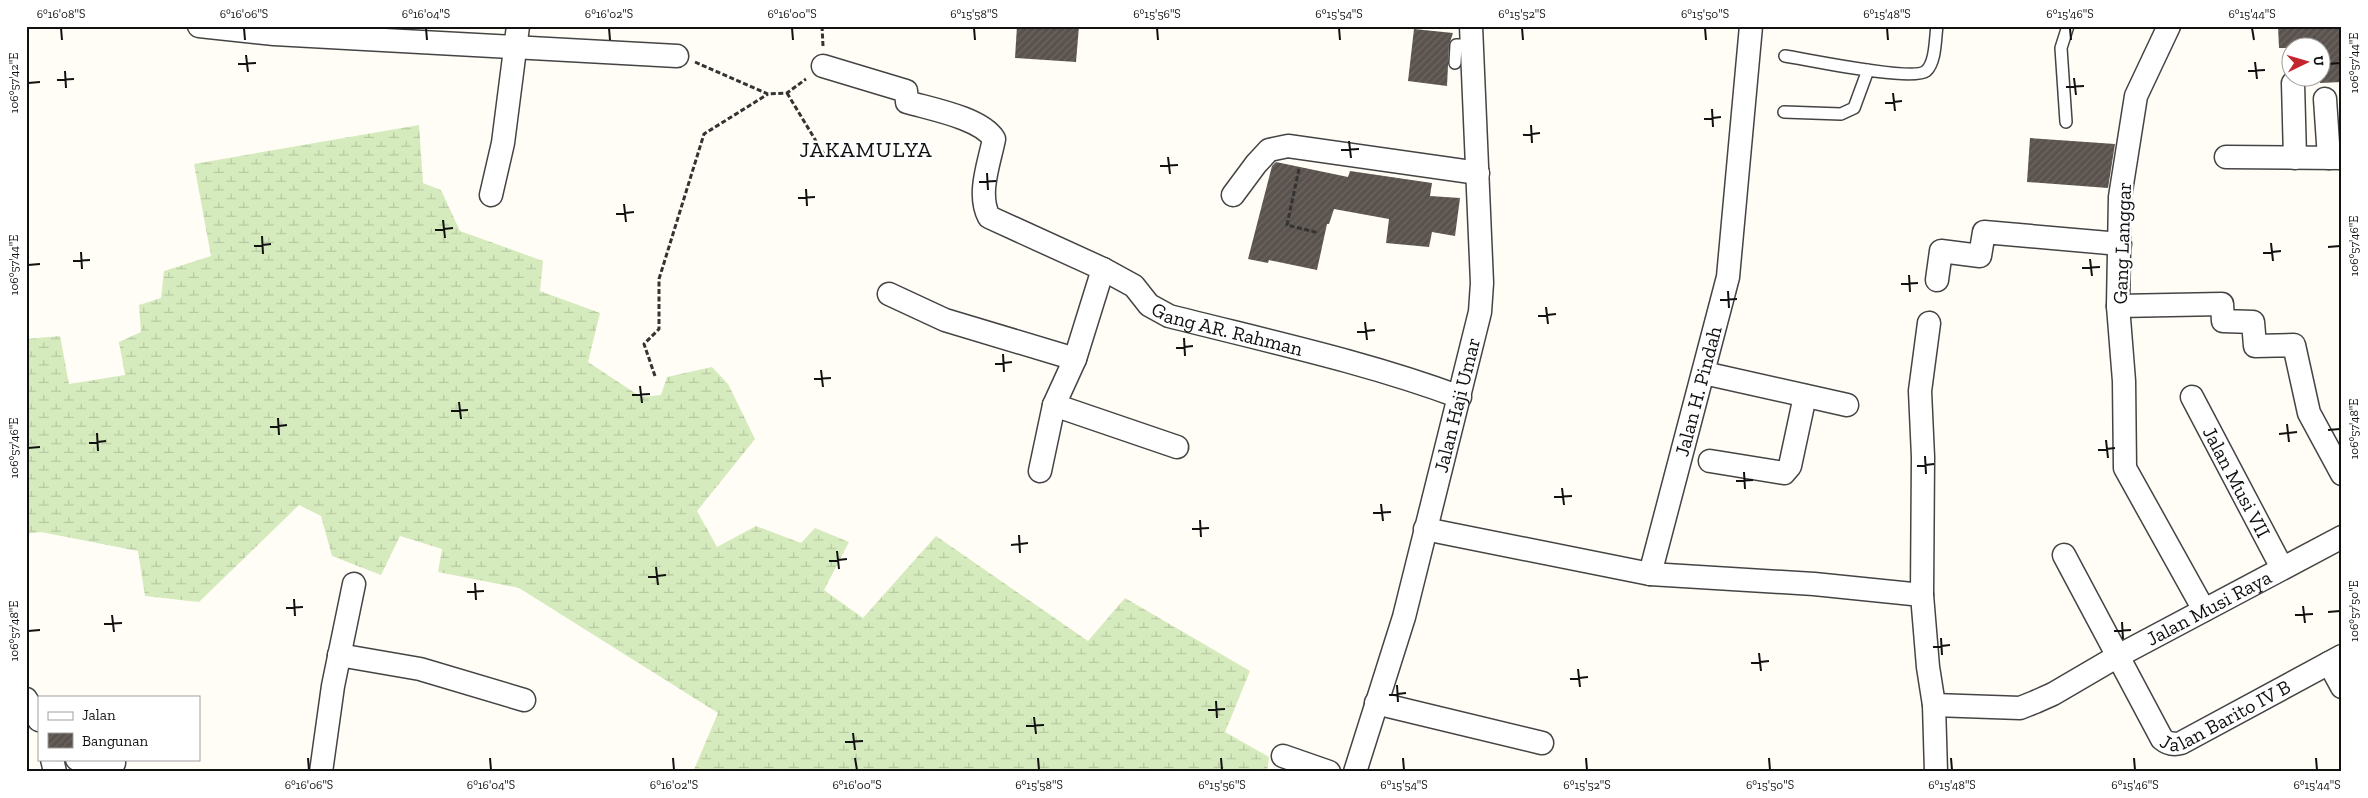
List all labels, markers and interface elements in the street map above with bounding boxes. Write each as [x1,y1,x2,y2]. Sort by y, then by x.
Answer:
text: 6°16'08"S [37,7,85,21]
text: 6°16'06"S [220,7,268,21]
text: 6°16'04"S [402,7,450,21]
text: 6°16'02"S [585,7,633,21]
text: 6°16'00"S [767,7,817,21]
text: 6°15'58"S [950,7,998,21]
text: 6°15'56"S [1133,7,1181,21]
text: 6°15'54"S [1315,7,1363,21]
text: 6°15'52"S [1498,7,1546,21]
text: 6°15'50"S [1681,7,1729,21]
text: 6°15'48"S [1863,7,1911,21]
text: 6°15'46"S [2046,7,2094,21]
text: 6°15'44"S [2228,7,2276,21]
text: 106°57'44"E [2347,33,2361,93]
north arrow [2280,38,2330,88]
text: 106°57'42"E [7,53,21,113]
text: U [2310,55,2327,67]
district label: JAKAMULYA [799,136,933,163]
street label: Gang Langgar [2108,181,2136,305]
text: 106°57'46"E [2347,216,2361,276]
text: 106°57'44"E [7,235,21,295]
street label: Gang AR. Rahman [1147,297,1306,361]
street label: Jalan H. Pindah [1669,323,1727,459]
street label: Jalan Haji Umar [1428,335,1485,475]
text: 106°57'48"E [2347,399,2361,459]
text: 106°57'46"E [7,418,21,478]
street label: Jalan Musi VII [2198,422,2276,541]
street label: Jalan Musi Raya [2142,565,2276,651]
text: 106°57'50"E [2347,580,2361,642]
text: 106°57'48"E [7,601,21,661]
street label: Jalan Barito IV B [2156,674,2295,756]
legend [38,696,200,760]
text: Jalan [82,706,116,724]
text: Bangunan [82,732,148,750]
text: 6°16'06"S [285,778,333,792]
text: 6°16'04"S [467,778,515,792]
text: 6°16'02"S [650,778,698,792]
text: 6°16'00"S [832,778,882,792]
text: 6°15'58"S [1015,778,1063,792]
text: 6°15'56"S [1198,778,1246,792]
text: 6°15'54"S [1380,778,1428,792]
text: 6°15'52"S [1563,778,1611,792]
text: 6°15'50"S [1746,778,1794,792]
text: 6°15'48"S [1928,778,1976,792]
text: 6°15'46"S [2111,778,2159,792]
text: 6°15'44"S [2293,778,2341,792]

